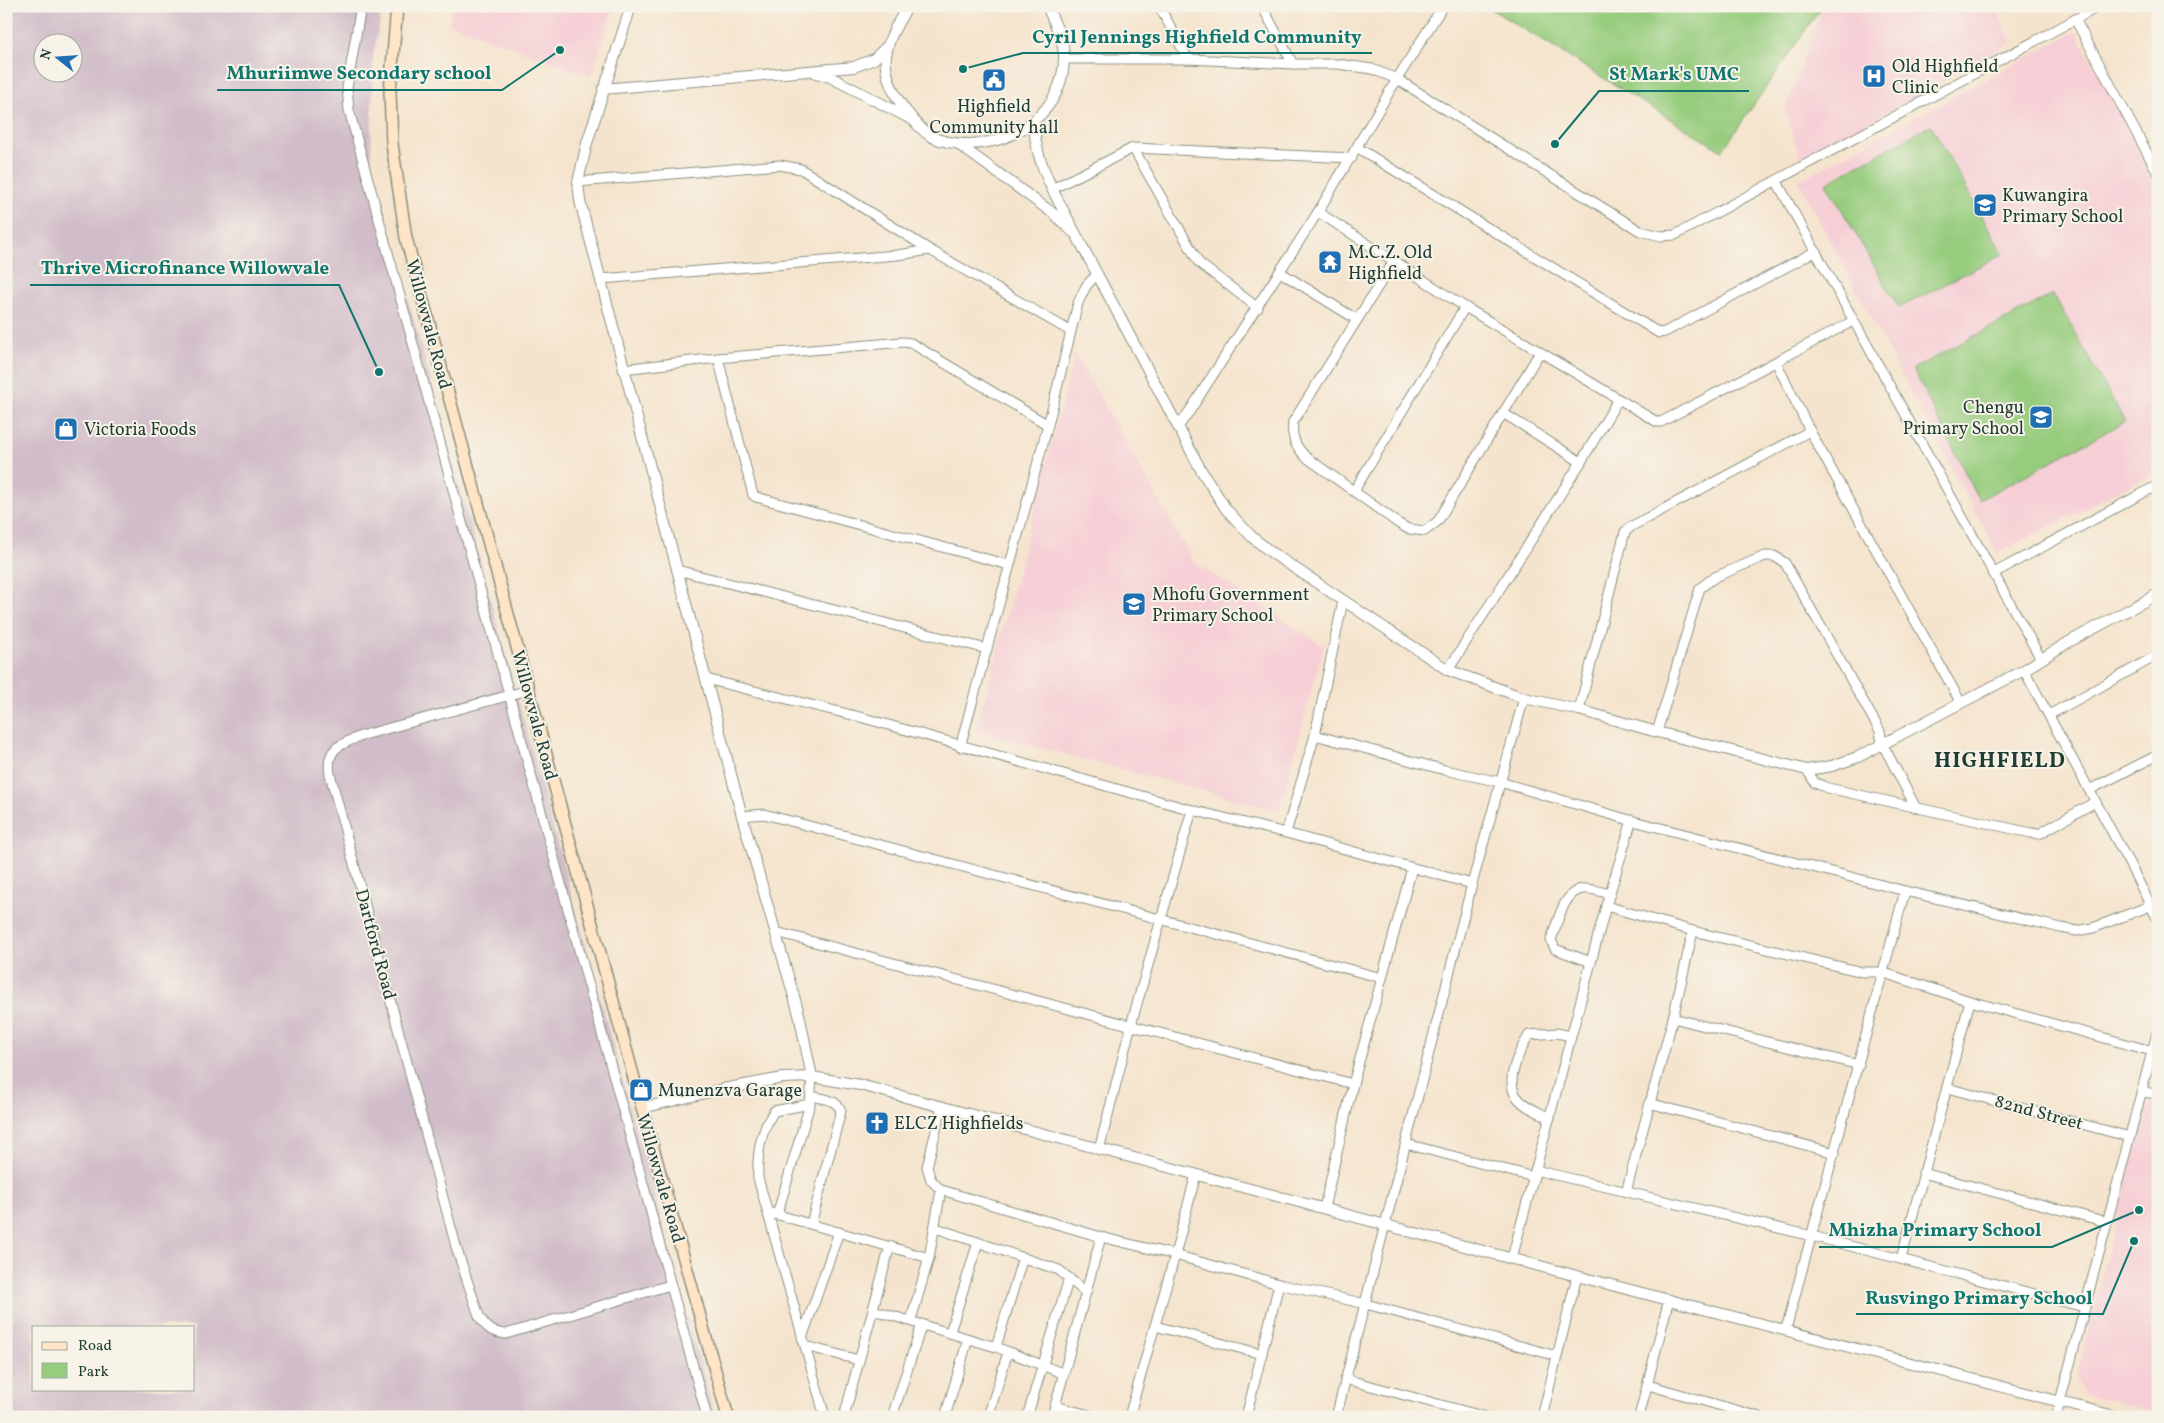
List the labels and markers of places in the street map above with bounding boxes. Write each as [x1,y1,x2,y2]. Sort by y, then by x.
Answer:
callout: Cyril Jennings Highfield Community [1023,19,1372,53]
place label: Old Highfield Clinic [1892,55,1999,101]
callout: Mhuriimwe Secondary school [217,56,502,90]
callout: St Mark's UMC [1599,57,1749,91]
hospital icon: Old Highfield Clinic [1861,63,1887,89]
public building icon: Highfield Community hall [981,67,1007,93]
place label: Highfield Community hall [929,95,1059,141]
place label: Kuwangira Primary School [2002,184,2123,230]
school or university icon: Kuwangira Primary School [1972,192,1998,218]
place label: M.C.Z. Old Highfield [1348,241,1433,287]
temple icon: M.C.Z. Old Highfield [1317,249,1343,275]
callout: Thrive Microfinance Willowvale [30,251,339,285]
place label: Chengu Primary School [1903,396,2024,442]
school or university icon: Chengu Primary School [2028,404,2054,430]
shop icon: Victoria Foods [53,416,79,442]
place label: Victoria Foods [84,418,196,443]
place label: Mhofu Government Primary School [1152,583,1309,629]
school or university icon: Mhofu Government Primary School [1121,591,1147,617]
shop icon: Munenzva Garage [628,1077,654,1103]
place label: Munenzva Garage [658,1079,802,1104]
church icon: ELCZ Highfields [864,1110,890,1136]
place label: ELCZ Highfields [894,1112,1024,1137]
callout: Mhizha Primary School [1819,1213,2052,1247]
callout: Rusvingo Primary School [1856,1280,2103,1314]

